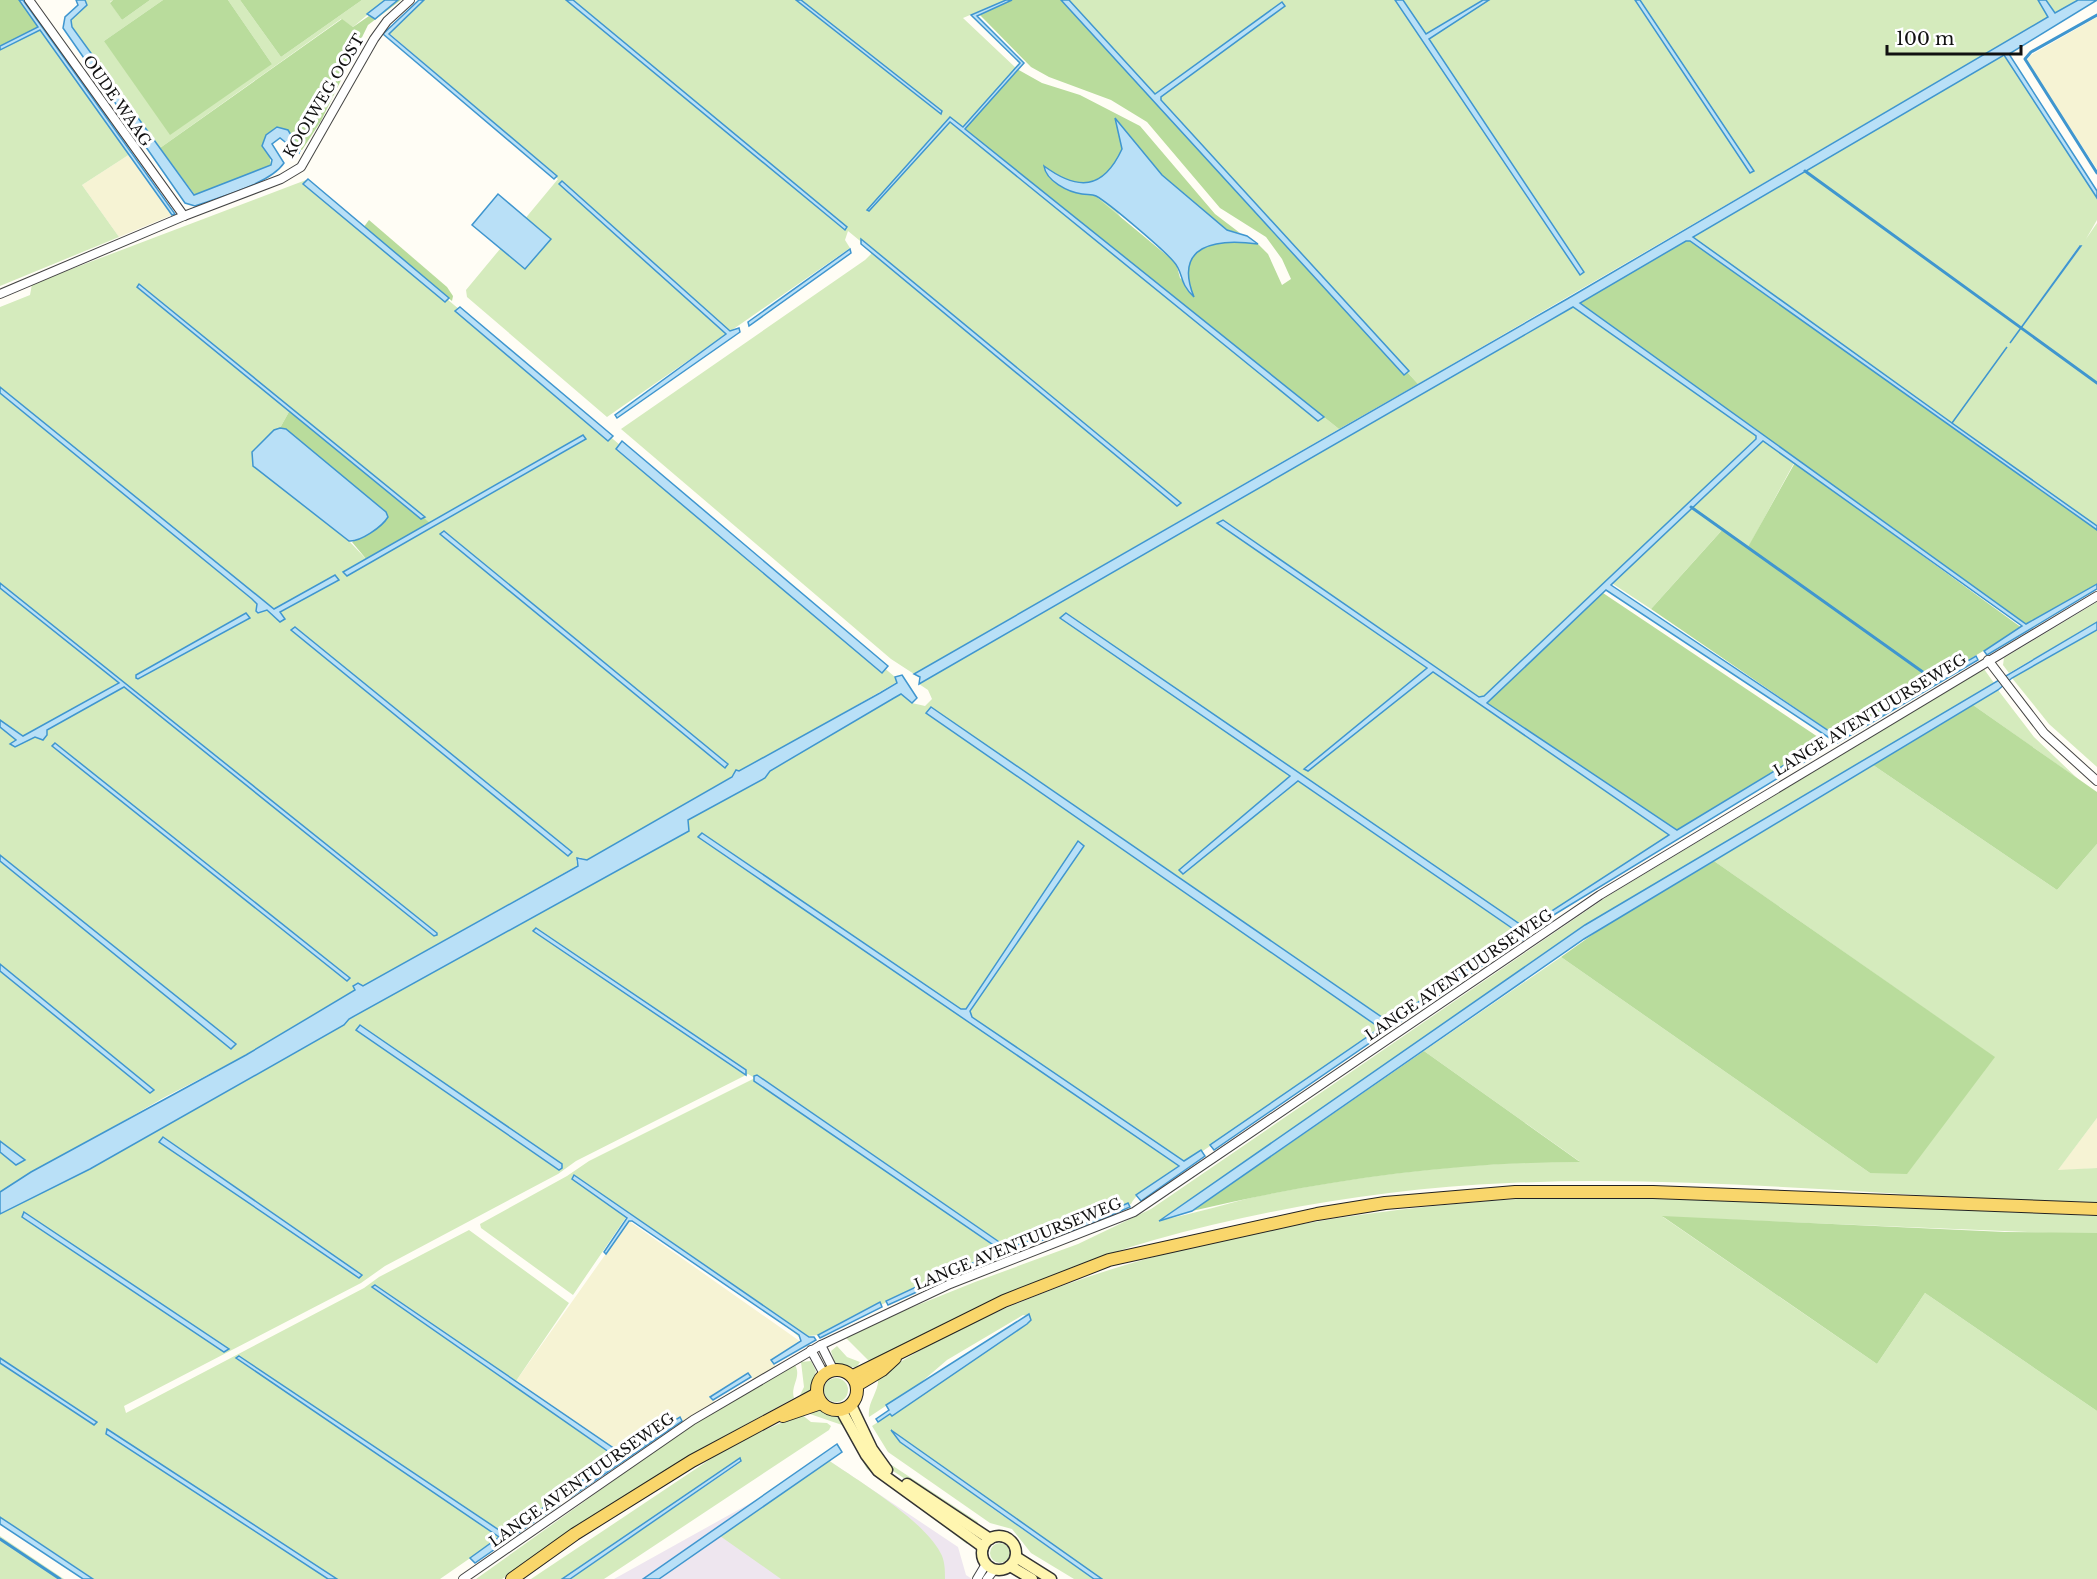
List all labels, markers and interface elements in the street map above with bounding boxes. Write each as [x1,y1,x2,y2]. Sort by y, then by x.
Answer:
scale bar [1887,18,2020,56]
text: 100 m [1896,28,1954,50]
street label: KOOIWEG OOST [279,30,368,161]
street label: OUDE WAAG [79,51,156,150]
street label: LANGE AVENTUURSEWEG [1770,649,1970,780]
street label: LANGE AVENTUURSEWEG [1361,905,1556,1045]
street label: LANGE AVENTUURSEWEG [911,1193,1124,1294]
street label: LANGE AVENTUURSEWEG [485,1408,678,1551]

